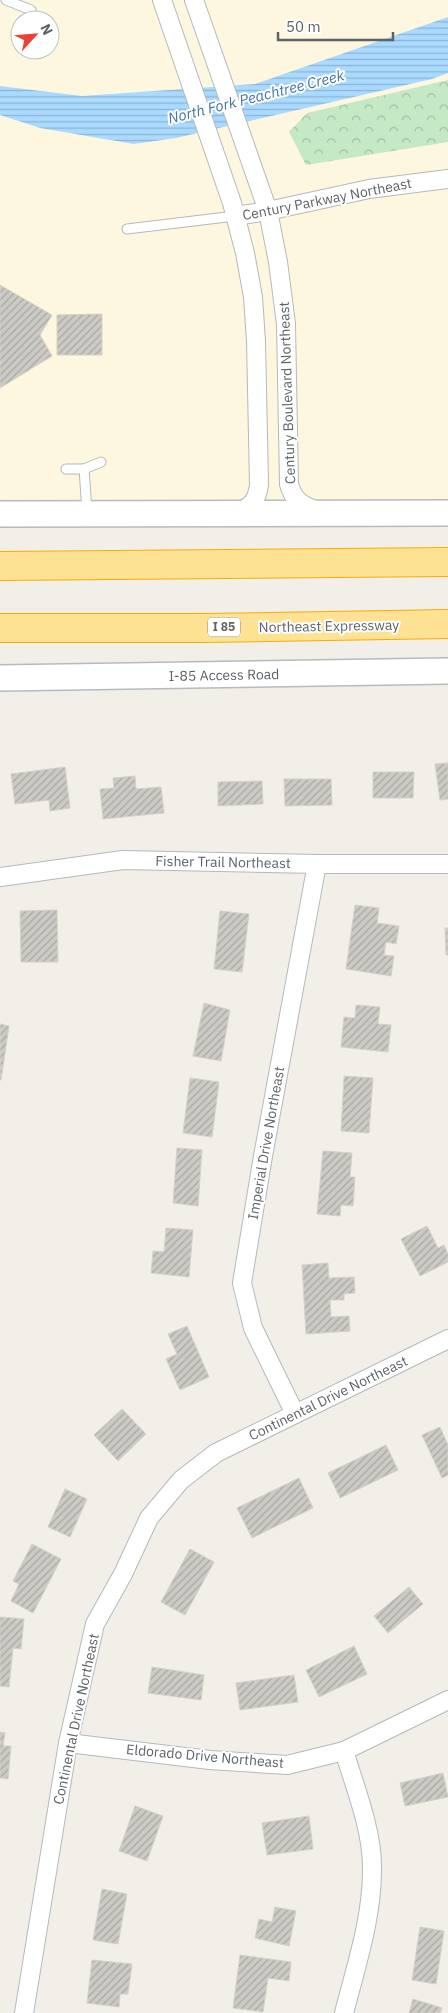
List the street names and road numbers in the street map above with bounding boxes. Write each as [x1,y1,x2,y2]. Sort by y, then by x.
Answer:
street label: Century Parkway Northeast [241,174,413,224]
street label: Century Boulevard Northeast [275,301,299,484]
street label: Northeast Expressway [259,616,399,636]
road number: I 85 [208,618,240,636]
street label: I-85 Access Road [169,665,279,685]
street label: Fisher Trail Northeast [155,852,291,872]
street label: Imperial Drive Northeast [244,1065,288,1221]
street label: Continental Drive Northeast [246,1352,410,1444]
street label: Continental Drive Northeast [49,1632,103,1806]
street label: Eldorado Drive Northeast [125,1740,285,1772]

